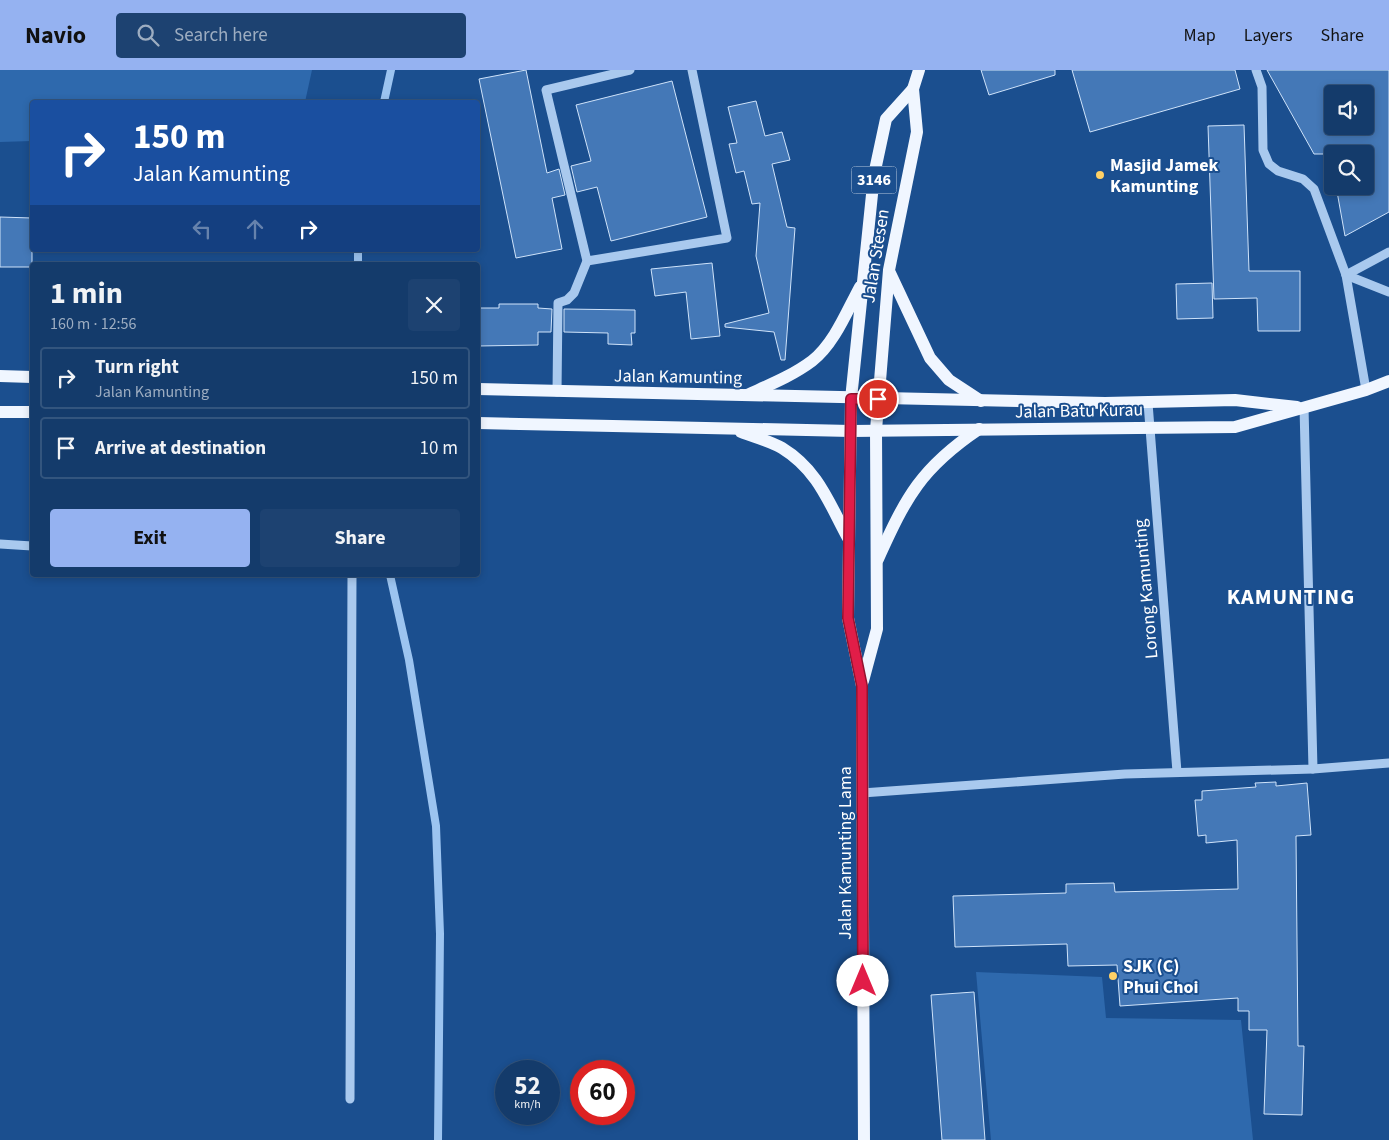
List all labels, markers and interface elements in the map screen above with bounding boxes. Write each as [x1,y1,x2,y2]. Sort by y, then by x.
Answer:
search box [116,13,466,58]
text: Navio [25,18,86,53]
icon: search [134,21,162,49]
text: Search here [174,22,268,49]
text: Map [1184,23,1216,48]
text: Layers [1244,23,1293,48]
text: Share [1321,23,1364,48]
map controls [1324,85,1374,195]
button: sound [1324,85,1374,135]
text: 150 m [133,112,225,162]
icon: right [50,120,115,185]
button: search [1324,145,1374,195]
place label: Masjid Jamek Kamunting [1110,153,1218,199]
text: Jalan Kamunting [133,158,290,190]
road number: 3146 [852,166,896,194]
marker: Masjid Jamek Kamunting [1094,169,1106,181]
street label: Jalan Stesen [856,207,896,305]
icon: left [188,215,216,243]
icon: ahead [241,215,269,243]
icon: right [294,215,322,243]
text: 1 min [50,272,123,315]
button: close [408,279,460,331]
text: 160 m · 12:56 [50,313,137,335]
text: Turn right [95,354,179,381]
street label: Jalan Kamunting [614,363,742,391]
icon: right [52,364,80,392]
text: 150 m [410,365,458,392]
pin [857,378,899,420]
text: Jalan Kamunting [95,381,209,403]
icon: arrive [864,385,892,413]
street label: Jalan Batu Kurau [1015,397,1143,425]
icon: arrive [52,434,80,462]
text: Arrive at destination [95,435,266,462]
text: 10 m [420,435,458,462]
button: Exit [50,509,250,567]
button: Share [260,509,460,567]
street label: Lorong Kamunting [1127,518,1165,660]
district label: KAMUNTING [1227,581,1355,613]
street label: Jalan Kamunting Lama [833,766,858,940]
position arrow [836,954,888,1006]
place label: SJK (C) Phui Choi [1123,954,1199,1000]
marker: SJK (C) Phui Choi [1107,970,1119,982]
speed limit sign: 60 [570,1060,635,1125]
text: 52 [514,1068,541,1104]
text: km/h [514,1096,541,1113]

